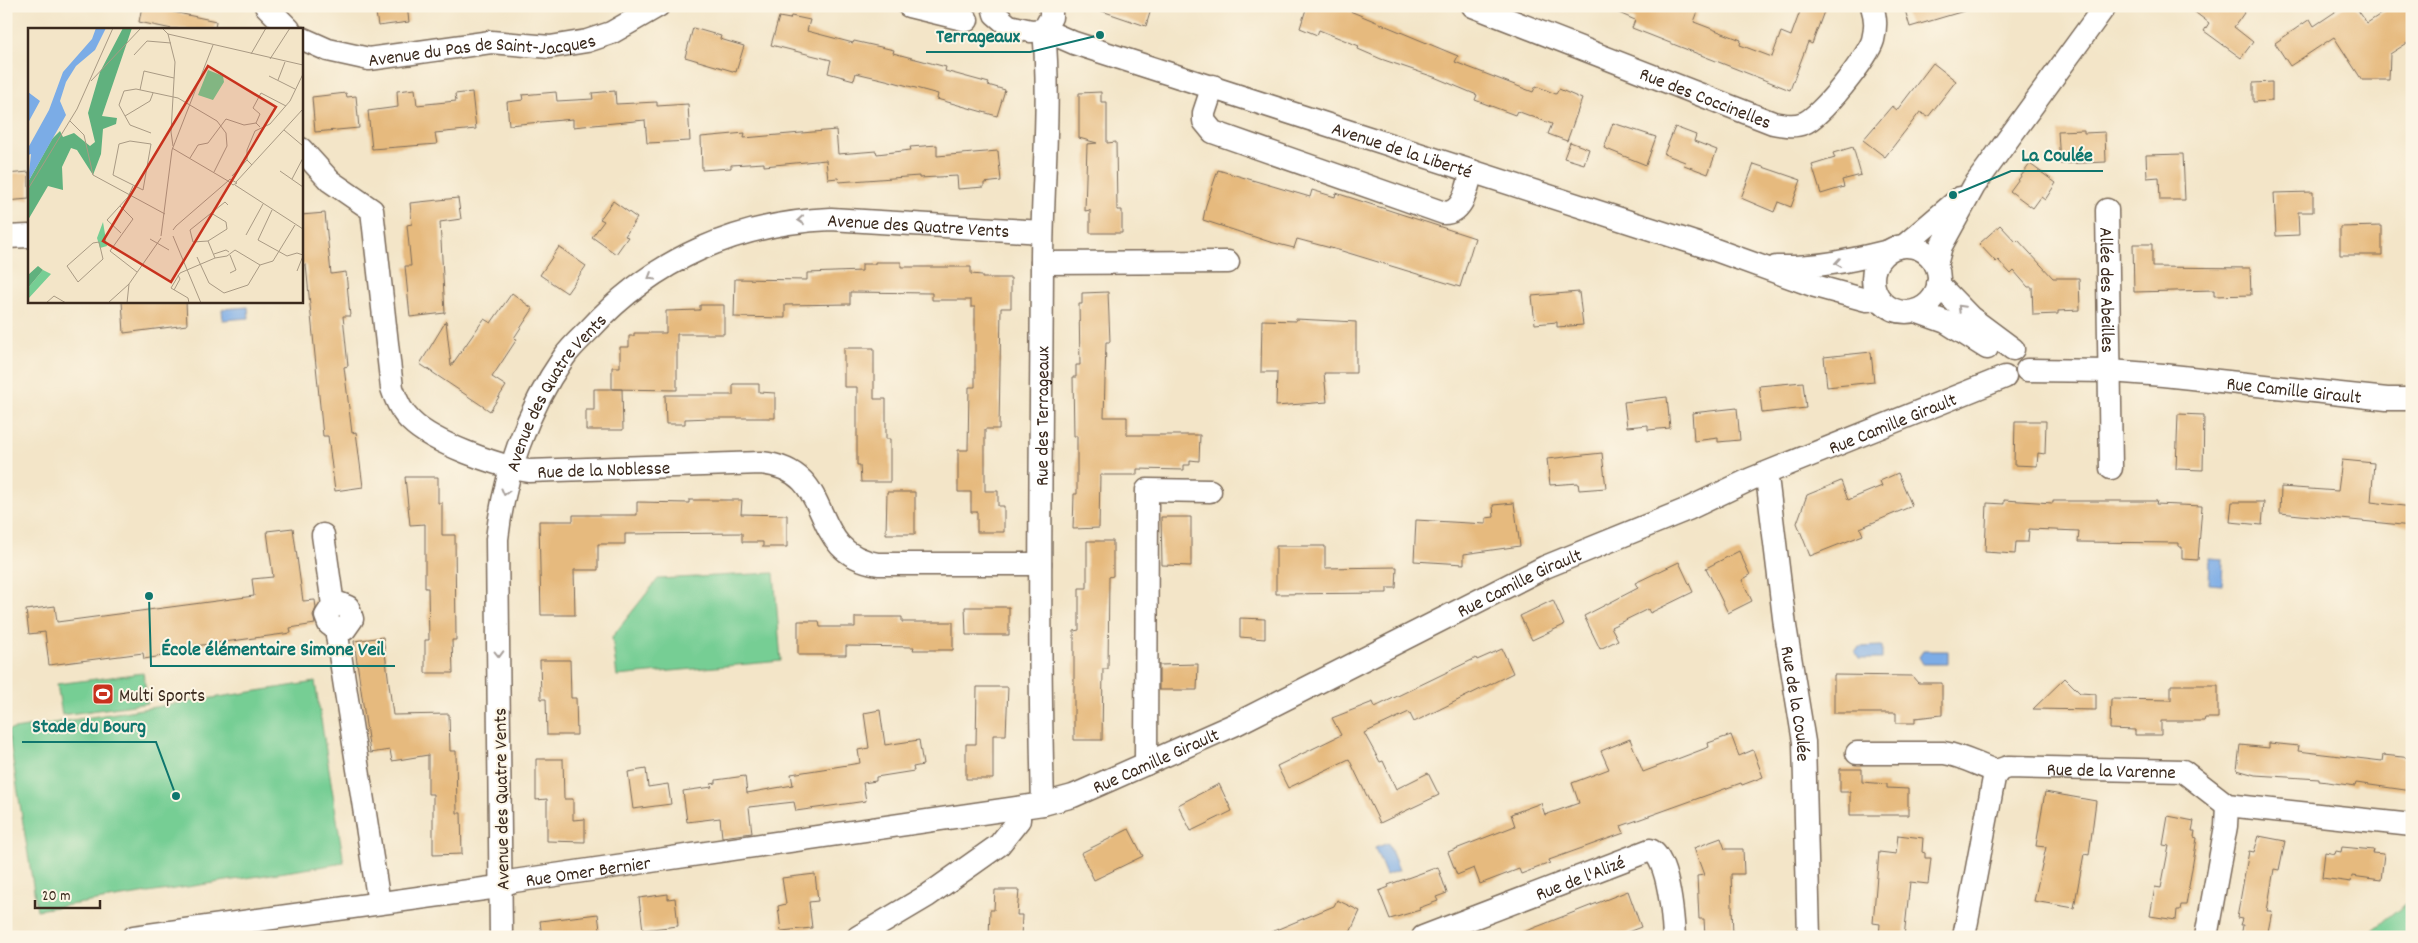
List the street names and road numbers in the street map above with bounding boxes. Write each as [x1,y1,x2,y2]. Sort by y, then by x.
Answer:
street label: Avenue du Pas de Saint-Jacques [367,29,600,76]
street label: Rue des Coccinelles [1635,62,1774,138]
street label: Avenue de la Liberté [1328,117,1475,187]
street label: Avenue des Quatre Vents [826,209,1010,247]
street label: Allée des Abeilles [2090,227,2119,353]
street label: Avenue des Quatre Vents [501,309,615,476]
street label: Rue des Terrageaux [1030,346,1058,486]
street label: Rue Camille Girault [2225,372,2363,413]
street label: Rue Camille Girault [1825,388,1961,463]
street label: Rue de la Noblesse [537,456,671,488]
street label: Rue Camille Girault [1453,543,1587,626]
street label: Rue de la Coulée [1771,644,1814,762]
street label: Avenue des Quatre Vents [488,708,519,890]
street label: Rue Camille Girault [1089,723,1224,803]
street label: Rue de la Varenne [2046,758,2176,788]
street label: Rue Omer Bernier [524,851,653,896]
street label: Rue de l'Alizé [1532,851,1630,910]

